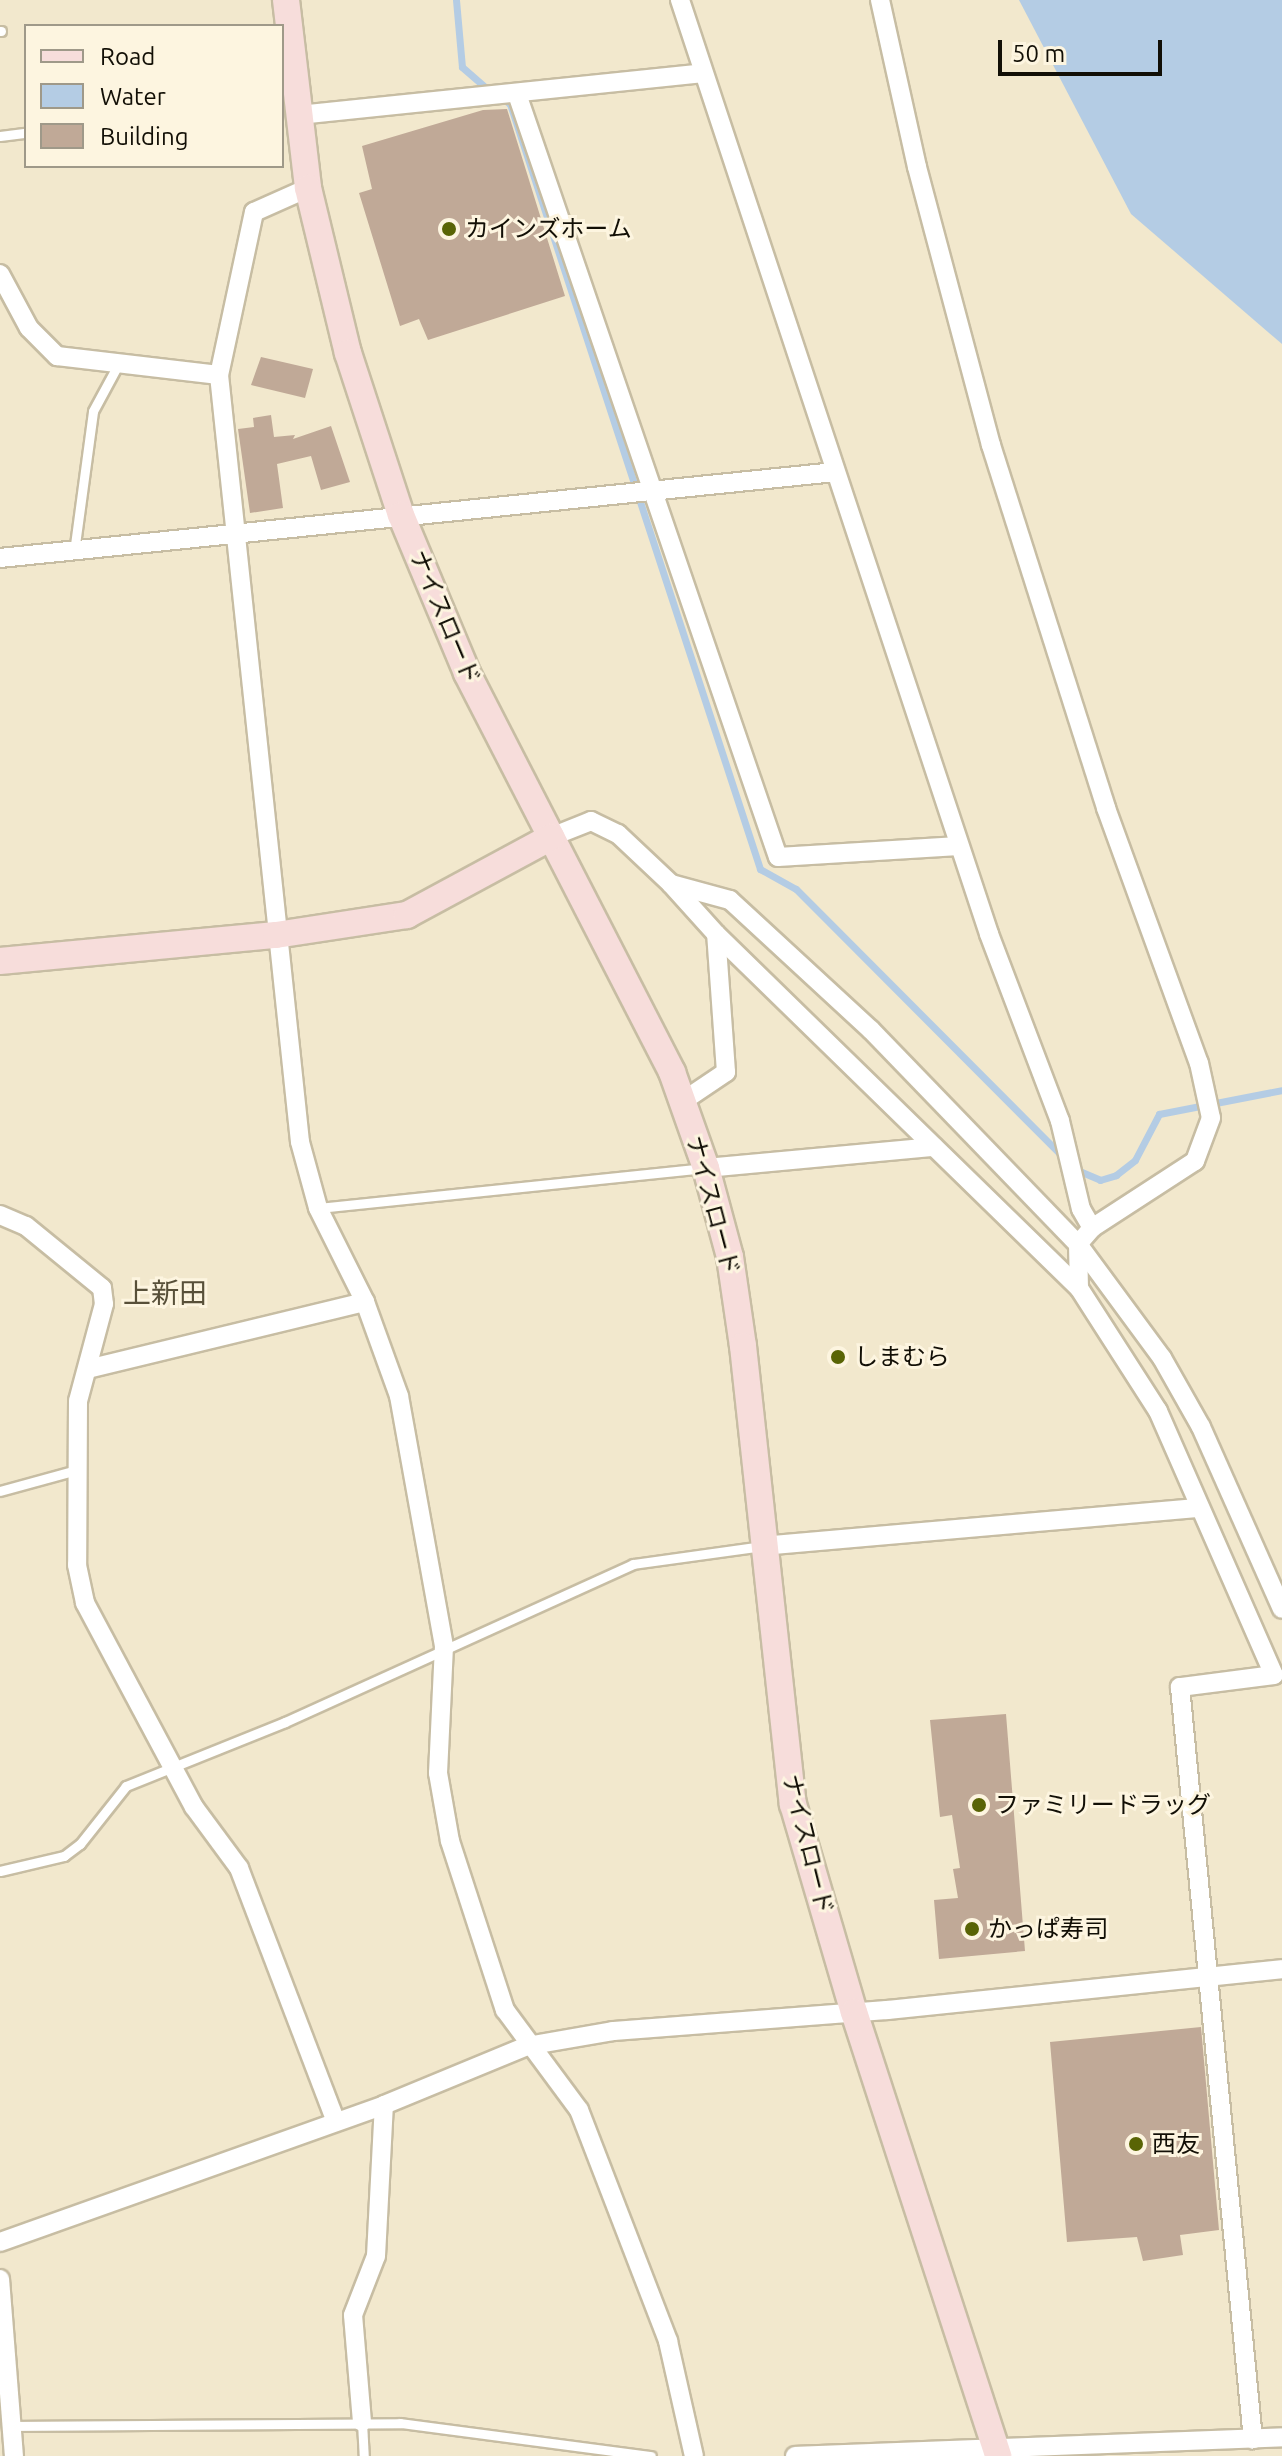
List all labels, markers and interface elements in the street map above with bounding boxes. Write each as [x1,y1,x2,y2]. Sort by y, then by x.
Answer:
legend [24,24,284,168]
scale bar [1002,24,1166,74]
text: 50 m [1012,40,1065,67]
text: Road [100,43,155,70]
text: Water [100,83,166,110]
text: Building [100,123,188,150]
place label: カインズホーム [465,215,633,243]
marker: カインズホーム [440,220,458,238]
street label: ナイスロード [404,545,486,689]
street label: ナイスロード [680,1132,746,1278]
district label: 上新田 [123,1276,207,1310]
place label: しまむら [854,1343,950,1371]
marker: しまむら [829,1348,847,1366]
street label: ナイスロード [777,1771,839,1917]
place label: ファミリードラッグ [995,1791,1211,1819]
marker: ファミリードラッグ [970,1796,988,1814]
place label: かっぱ寿司 [988,1915,1108,1943]
marker: かっぱ寿司 [963,1920,981,1938]
place label: 西友 [1152,2130,1200,2158]
marker: 西友 [1127,2135,1145,2153]

